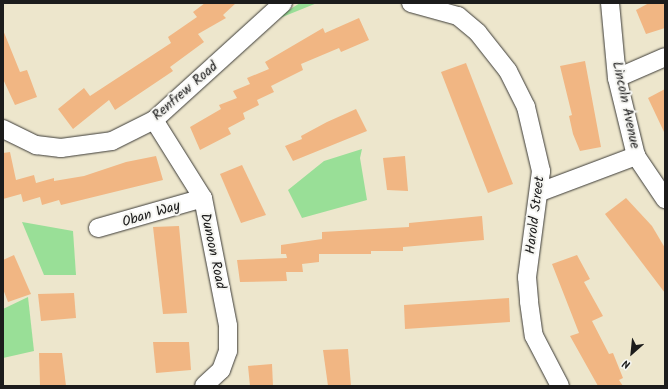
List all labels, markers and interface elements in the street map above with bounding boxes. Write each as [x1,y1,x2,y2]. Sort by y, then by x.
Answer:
street label: Renfrew Road [149,58,221,124]
street label: Lincoln Avenue [609,60,643,150]
street label: Harold Street [522,175,548,255]
street label: Oban Way [120,197,182,231]
street label: Dunoon Road [197,212,229,290]
north arrow [612,333,652,373]
text: N [619,354,634,373]

